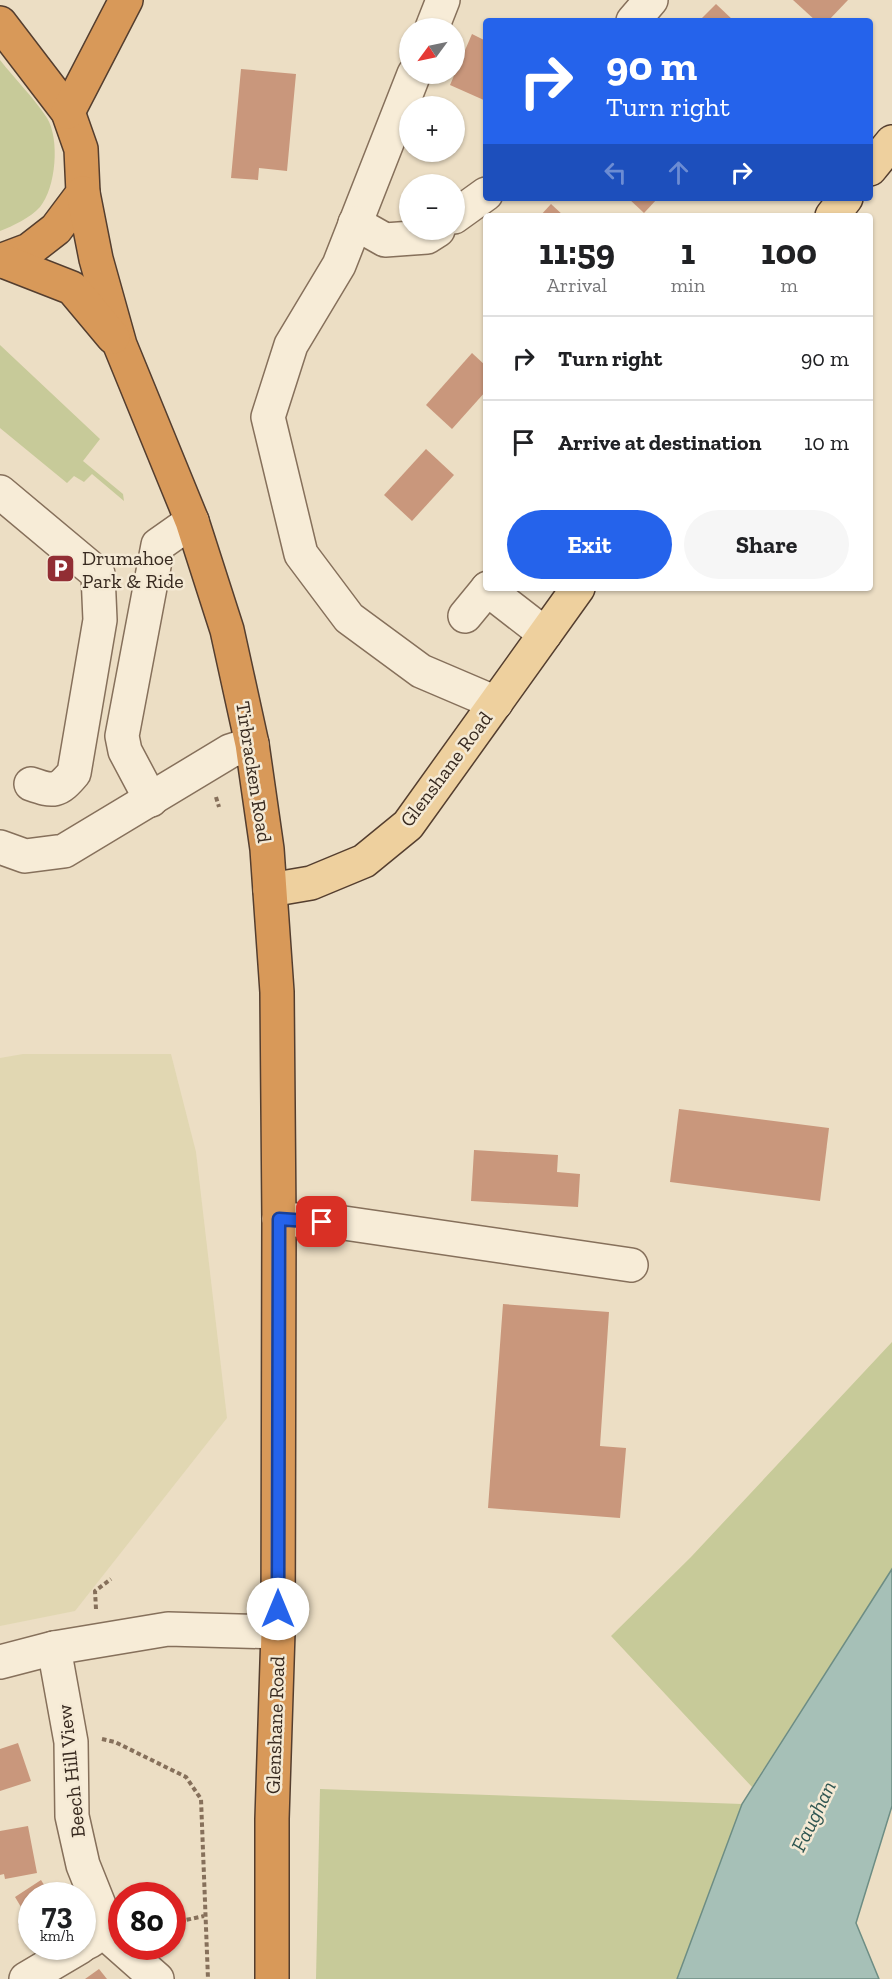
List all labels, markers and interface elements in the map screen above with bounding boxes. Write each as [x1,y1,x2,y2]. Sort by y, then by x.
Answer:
north arrow [399,18,465,84]
map controls [399,18,465,240]
text: 90 m [606,40,697,91]
icon: right [507,42,585,120]
text: Turn right [606,91,730,123]
button: + [399,96,465,162]
icon: left [599,156,632,189]
icon: ahead [662,156,695,189]
icon: right [725,156,758,189]
button: − [399,174,465,240]
text: 11:59 [539,230,615,273]
text: 1 [681,230,695,273]
text: 100 [761,230,817,273]
text: Arrival [547,273,607,297]
text: min [671,273,705,297]
text: m [780,273,798,297]
icon: right [507,342,540,375]
text: Turn right [558,345,662,372]
text: 90 m [801,345,849,372]
icon: arrive [507,426,540,459]
text: Arrive at destination [558,429,761,456]
text: 10 m [804,429,849,456]
button: Exit [507,510,672,579]
button: Share [684,510,849,579]
place label: Drumahoe Park & Ride [82,546,184,593]
parking icon: Drumahoe Park & Ride [45,553,77,585]
street label: Tirbracken Road [231,700,277,844]
street label: Glenshane Road [395,707,497,831]
pin [296,1196,347,1247]
icon: arrive [305,1205,338,1238]
position arrow [246,1577,310,1641]
street label: Glenshane Road [261,1656,289,1794]
street label: Beech Hill View [52,1703,90,1839]
water label: Faughan [785,1777,841,1855]
speed limit sign: 80 [108,1882,186,1960]
text: 73 [42,1896,72,1932]
text: km/h [40,1927,74,1945]

